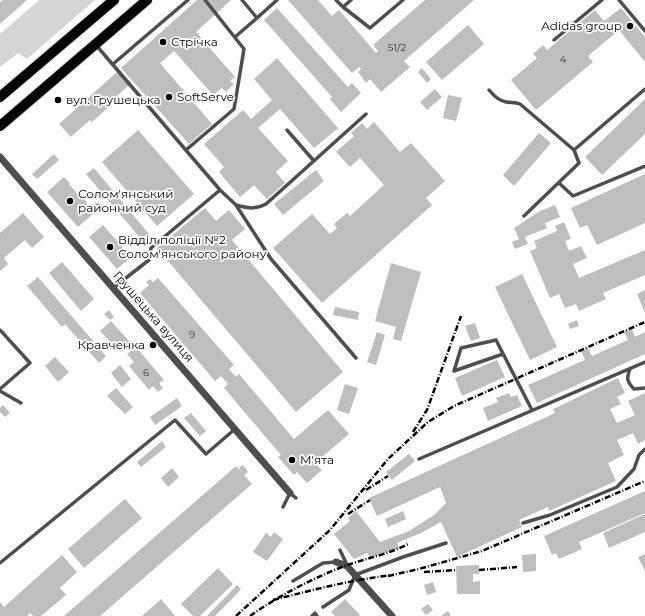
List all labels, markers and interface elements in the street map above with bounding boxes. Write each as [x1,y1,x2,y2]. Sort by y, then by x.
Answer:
place label: Adidas group [541,19,622,33]
marker: Adidas group [625,21,635,31]
place label: Стрічка [171,35,218,49]
marker: Стрічка [158,37,168,47]
house number: 51/2 [388,42,406,54]
house number: 4 [560,54,566,66]
place label: SoftServe [177,90,234,104]
marker: SoftServe [164,92,174,102]
place label: вул. Грушецька [66,93,161,107]
marker: вул. Грушецька [53,95,63,105]
place label: Солом'янський районний суд [78,187,173,215]
marker: Солом'янський районний суд [65,196,75,206]
place label: Відділ поліції №2 Солом'янського району [118,233,266,261]
marker: Відділ поліції №2 Солом'янського району [105,242,115,252]
street label: Грушецька вулиця [110,269,196,365]
house number: 9 [189,329,195,341]
place label: Кравченка [78,338,145,352]
marker: Кравченка [148,340,158,350]
house number: 6 [143,367,149,379]
place label: М'ята [300,453,334,467]
marker: М'ята [287,455,297,465]

